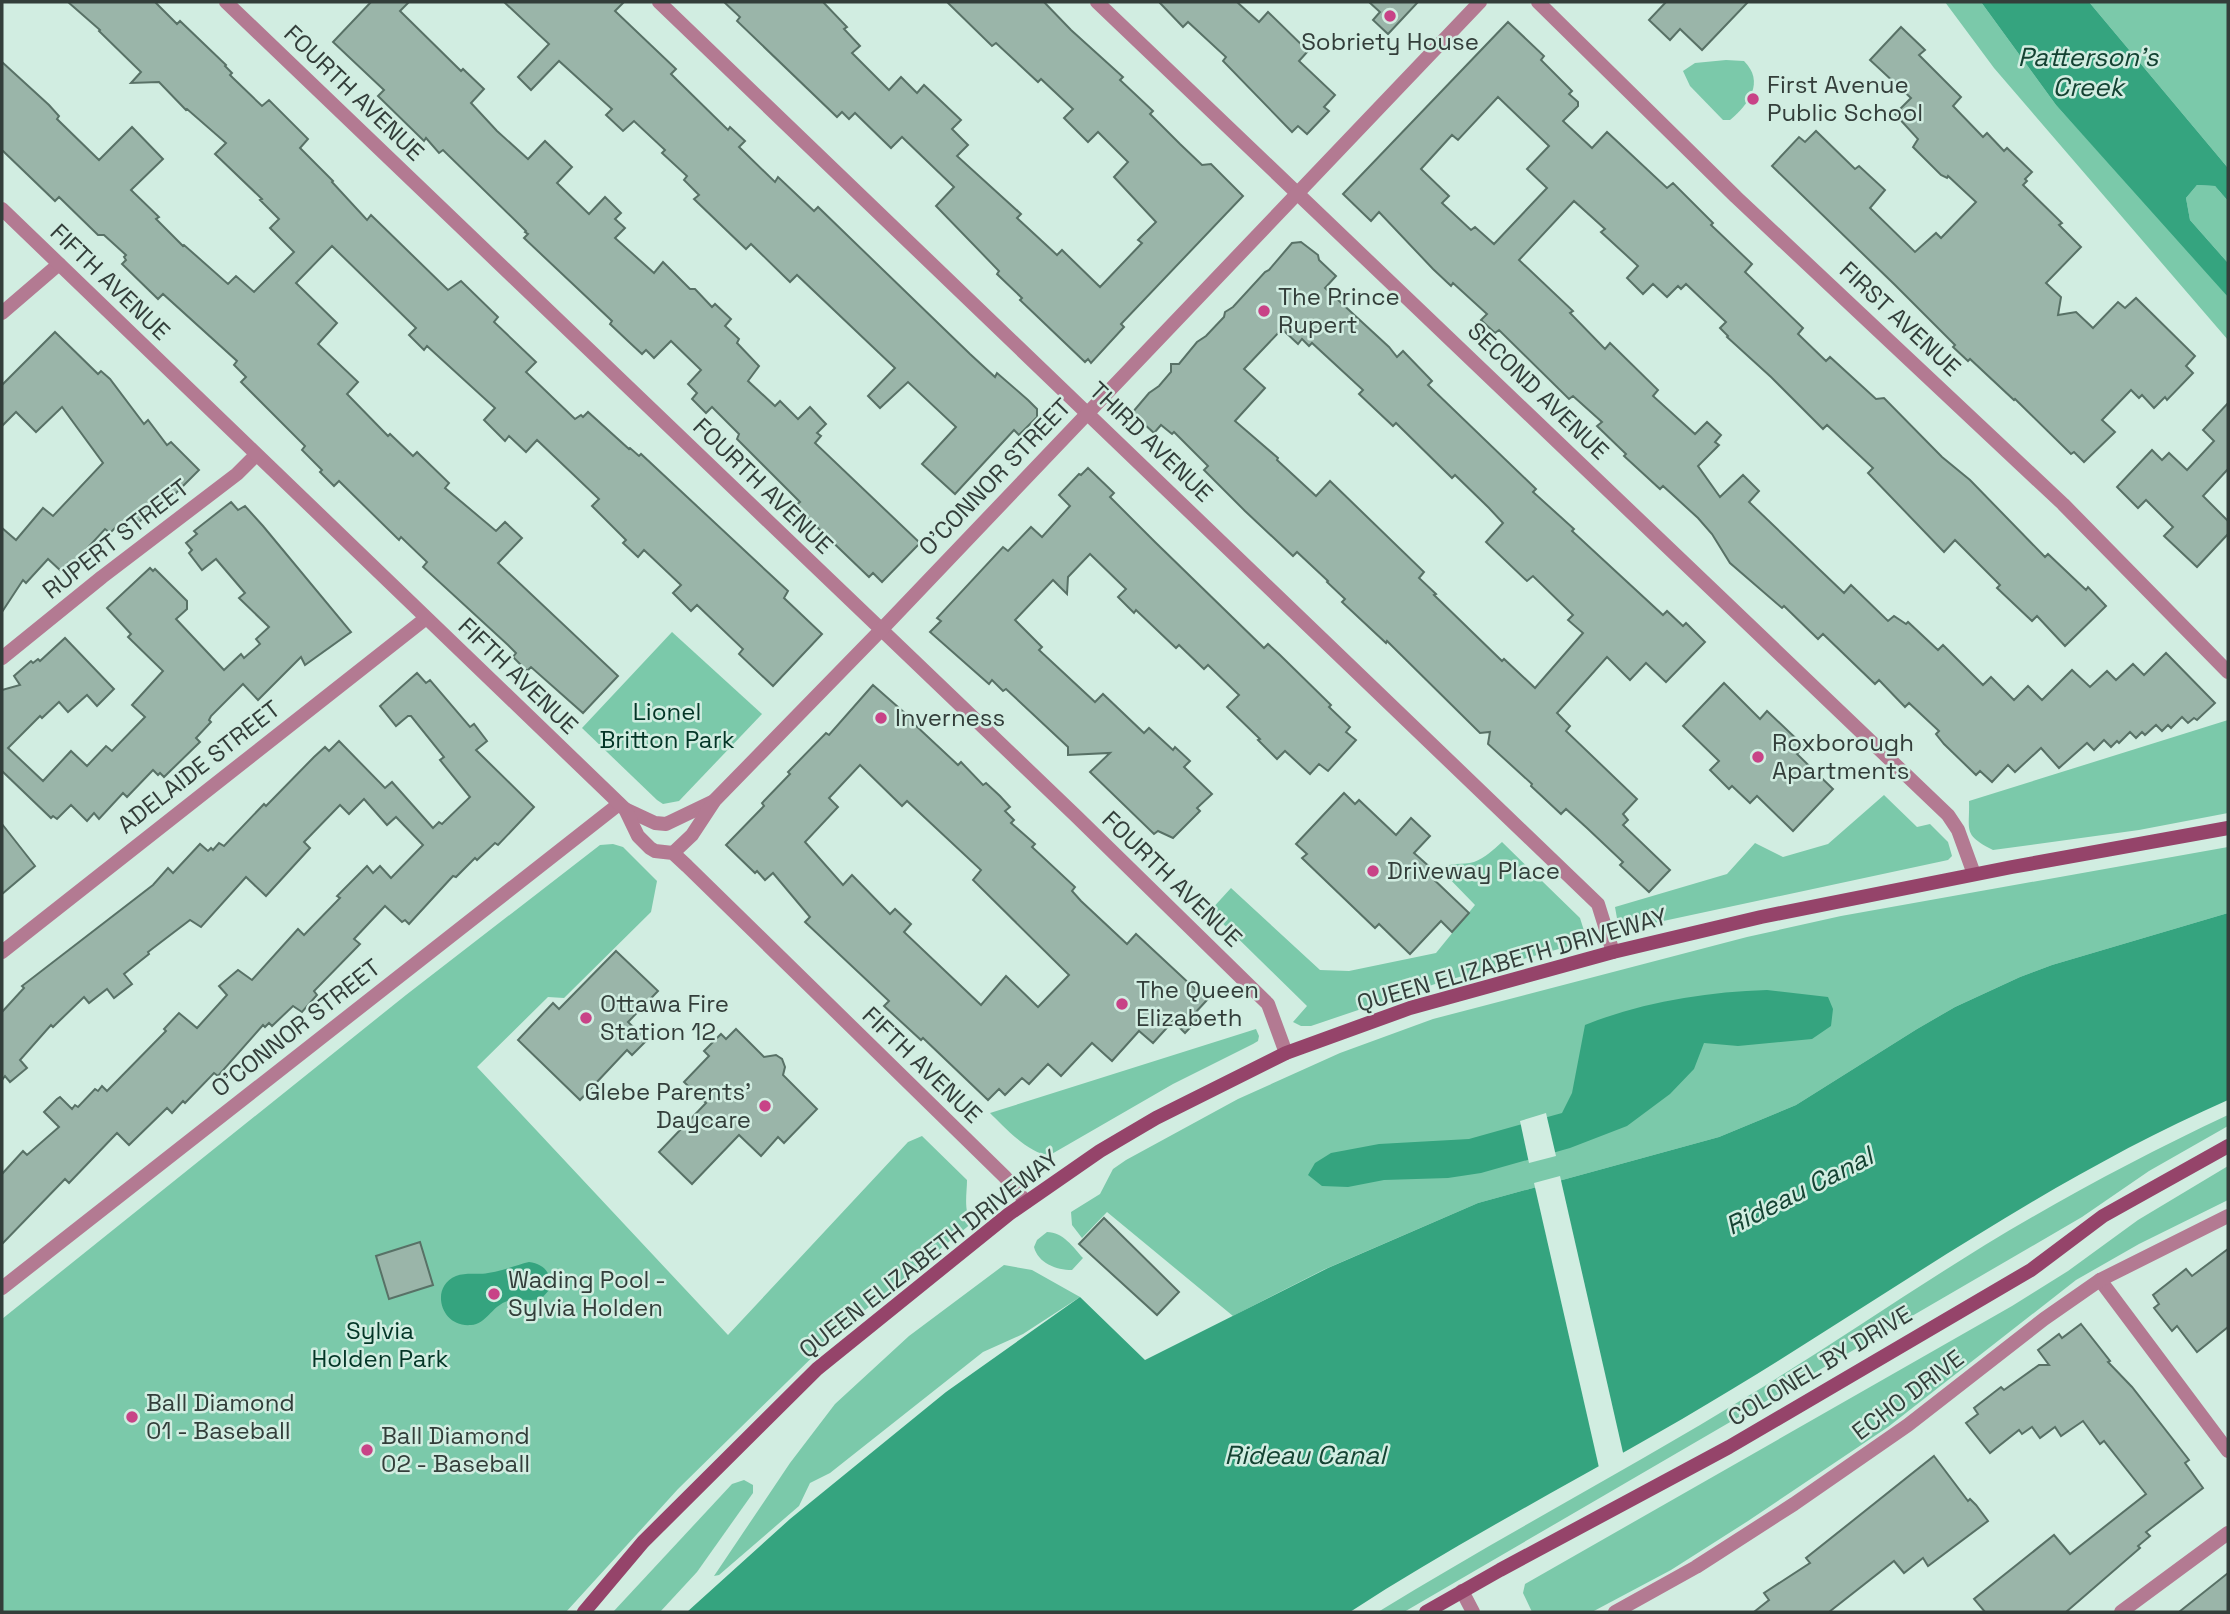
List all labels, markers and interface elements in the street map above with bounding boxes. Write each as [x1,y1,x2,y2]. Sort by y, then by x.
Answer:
marker: Sobriety House [1382,8,1398,24]
street label: FOURTH AVENUE [278,18,431,167]
place label: Sobriety House [1301,26,1479,57]
water label: Patterson's Creek [2018,40,2160,104]
place label: First Avenue Public School [1767,69,1923,128]
marker: First Avenue Public School [1745,91,1761,107]
street label: FIFTH AVENUE [44,217,177,347]
street label: FIRST AVENUE [1833,254,1968,383]
place label: The Prince Rupert [1278,281,1400,340]
marker: The Prince Rupert [1256,303,1272,319]
street label: SECOND AVENUE [1461,315,1616,466]
street label: THIRD AVENUE [1083,375,1220,508]
street label: O'CONNOR STREET [912,392,1078,562]
street label: FOURTH AVENUE [687,411,840,560]
street label: RUPERT STREET [36,472,195,606]
street label: FIFTH AVENUE [452,611,585,741]
street label: ADELAIDE STREET [111,693,286,840]
park label: Lionel Britton Park [599,696,735,755]
place label: Inverness [895,702,1005,733]
marker: Inverness [873,710,889,726]
place label: Roxborough Apartments [1772,727,1914,786]
marker: Roxborough Apartments [1750,749,1766,765]
street label: FOURTH AVENUE [1096,804,1249,953]
place label: Driveway Place [1387,855,1560,886]
marker: Driveway Place [1365,863,1381,879]
street label: QUEEN ELIZABETH DRIVEWAY [1353,900,1671,1019]
street label: O'CONNOR STREET [205,952,387,1103]
place label: The Queen Elizabeth [1136,974,1259,1033]
place label: Ottawa Fire Station 12 [600,988,729,1047]
marker: The Queen Elizabeth [1114,996,1130,1012]
street label: FIFTH AVENUE [856,1000,989,1130]
marker: Ottawa Fire Station 12 [578,1010,594,1026]
place label: Glebe Parents' Daycare [585,1076,751,1135]
marker: Glebe Parents' Daycare [757,1098,773,1114]
water label: Rideau Canal [1720,1138,1881,1243]
street label: QUEEN ELIZABETH DRIVEWAY [792,1142,1065,1365]
place label: Wading Pool - Sylvia Holden [508,1264,666,1323]
marker: Wading Pool - Sylvia Holden [486,1286,502,1302]
street label: COLONEL BY DRIVE [1722,1298,1918,1433]
park label: Sylvia Holden Park [312,1315,449,1374]
street label: ECHO DRIVE [1846,1342,1970,1447]
place label: Ball Diamond 01 - Baseball [146,1387,295,1446]
marker: Ball Diamond 01 - Baseball [124,1409,140,1425]
place label: Ball Diamond 02 - Baseball [381,1420,530,1479]
water label: Rideau Canal [1224,1438,1388,1472]
marker: Ball Diamond 02 - Baseball [359,1442,375,1458]

